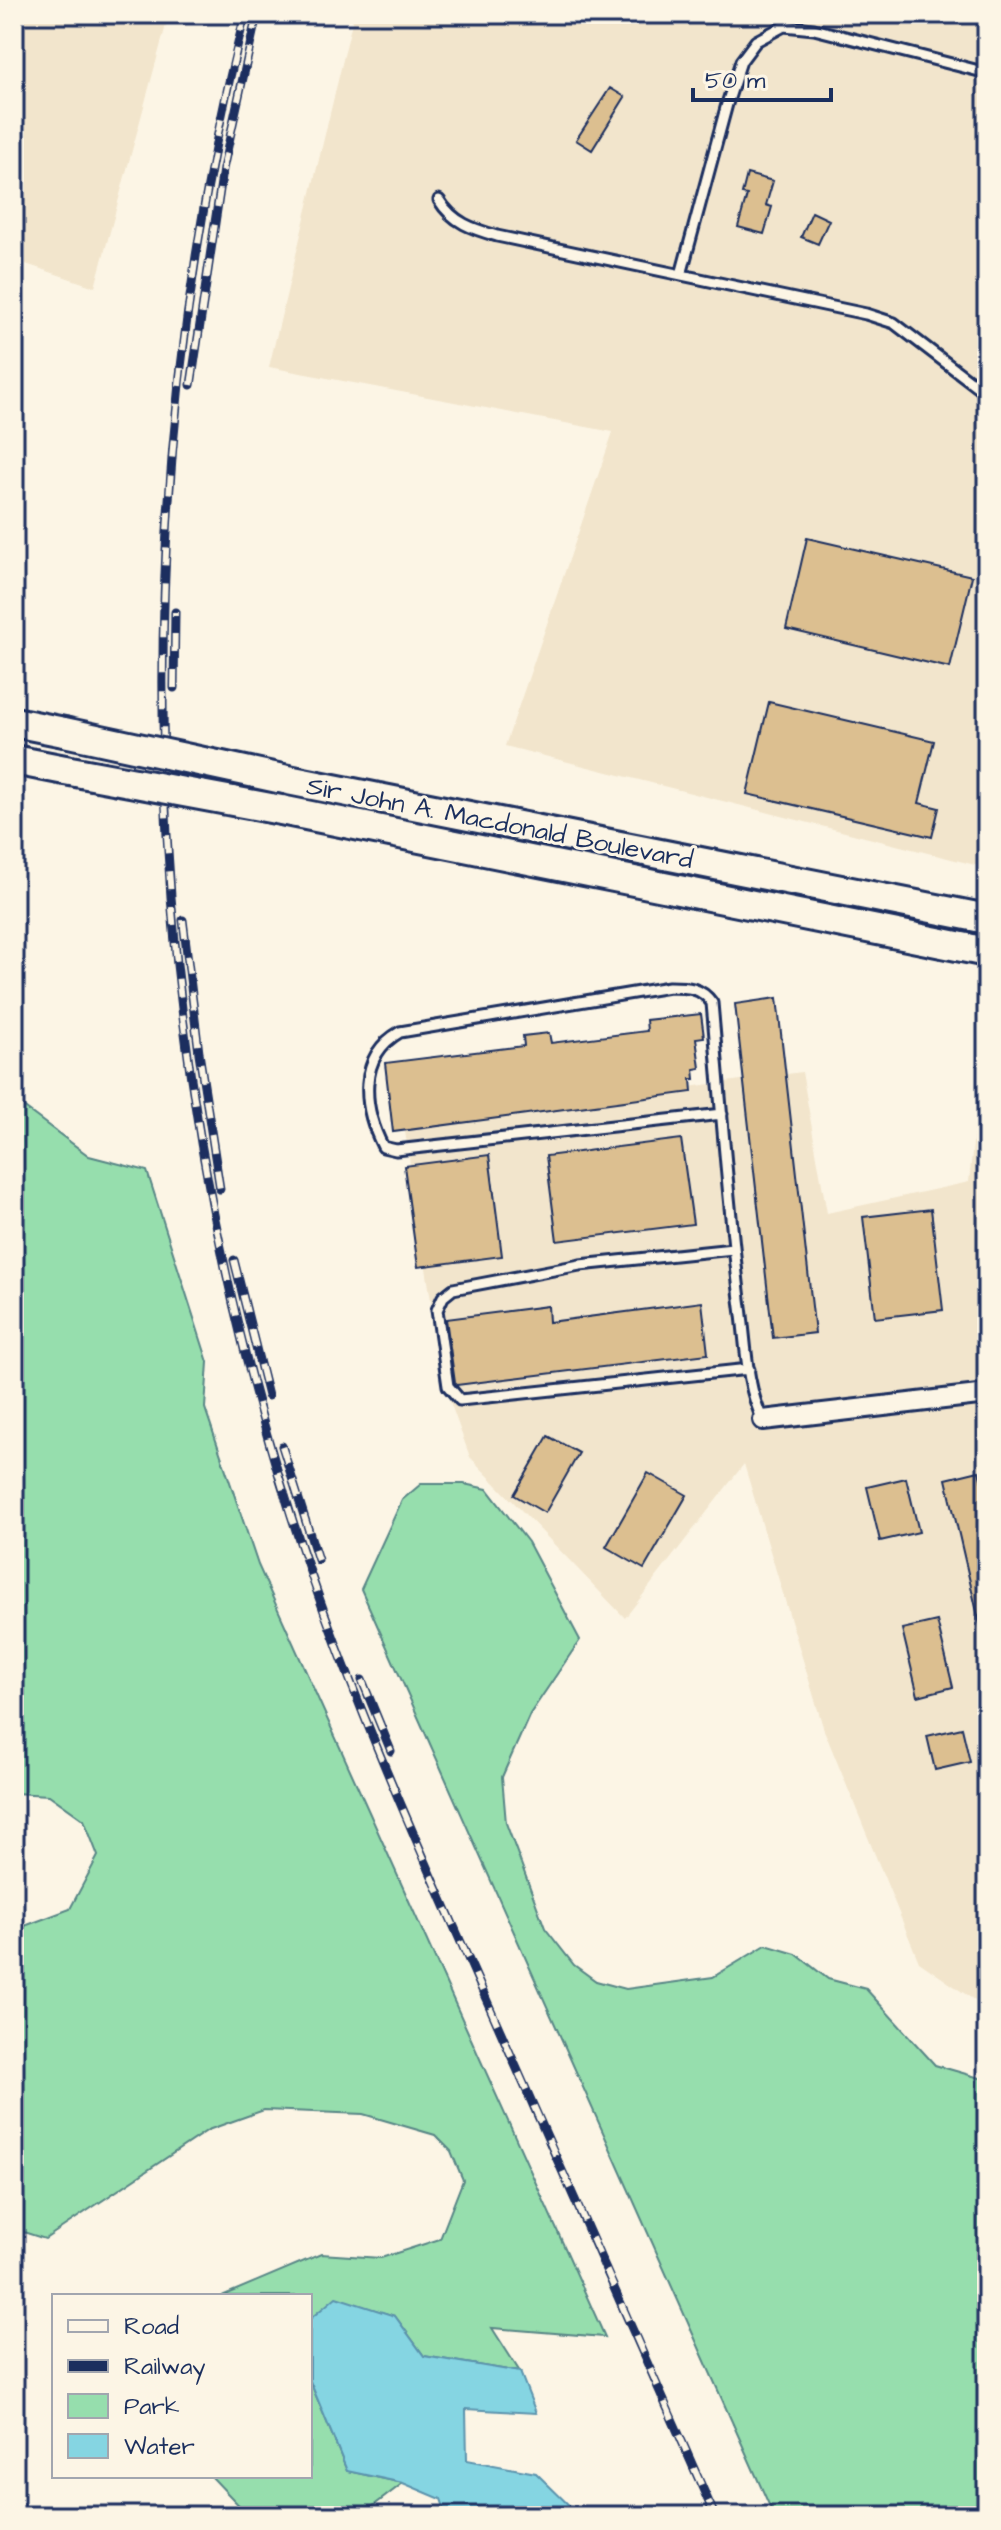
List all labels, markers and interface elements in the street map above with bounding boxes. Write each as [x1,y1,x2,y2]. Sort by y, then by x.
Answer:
scale bar [693,52,831,102]
text: 50 m [705,64,766,98]
street label: Sir John A. Macdonald Boulevard [304,768,696,878]
legend [52,2294,312,2478]
text: Road [124,2310,179,2344]
text: Railway [124,2350,206,2385]
text: Park [124,2390,180,2424]
text: Water [124,2430,195,2464]

